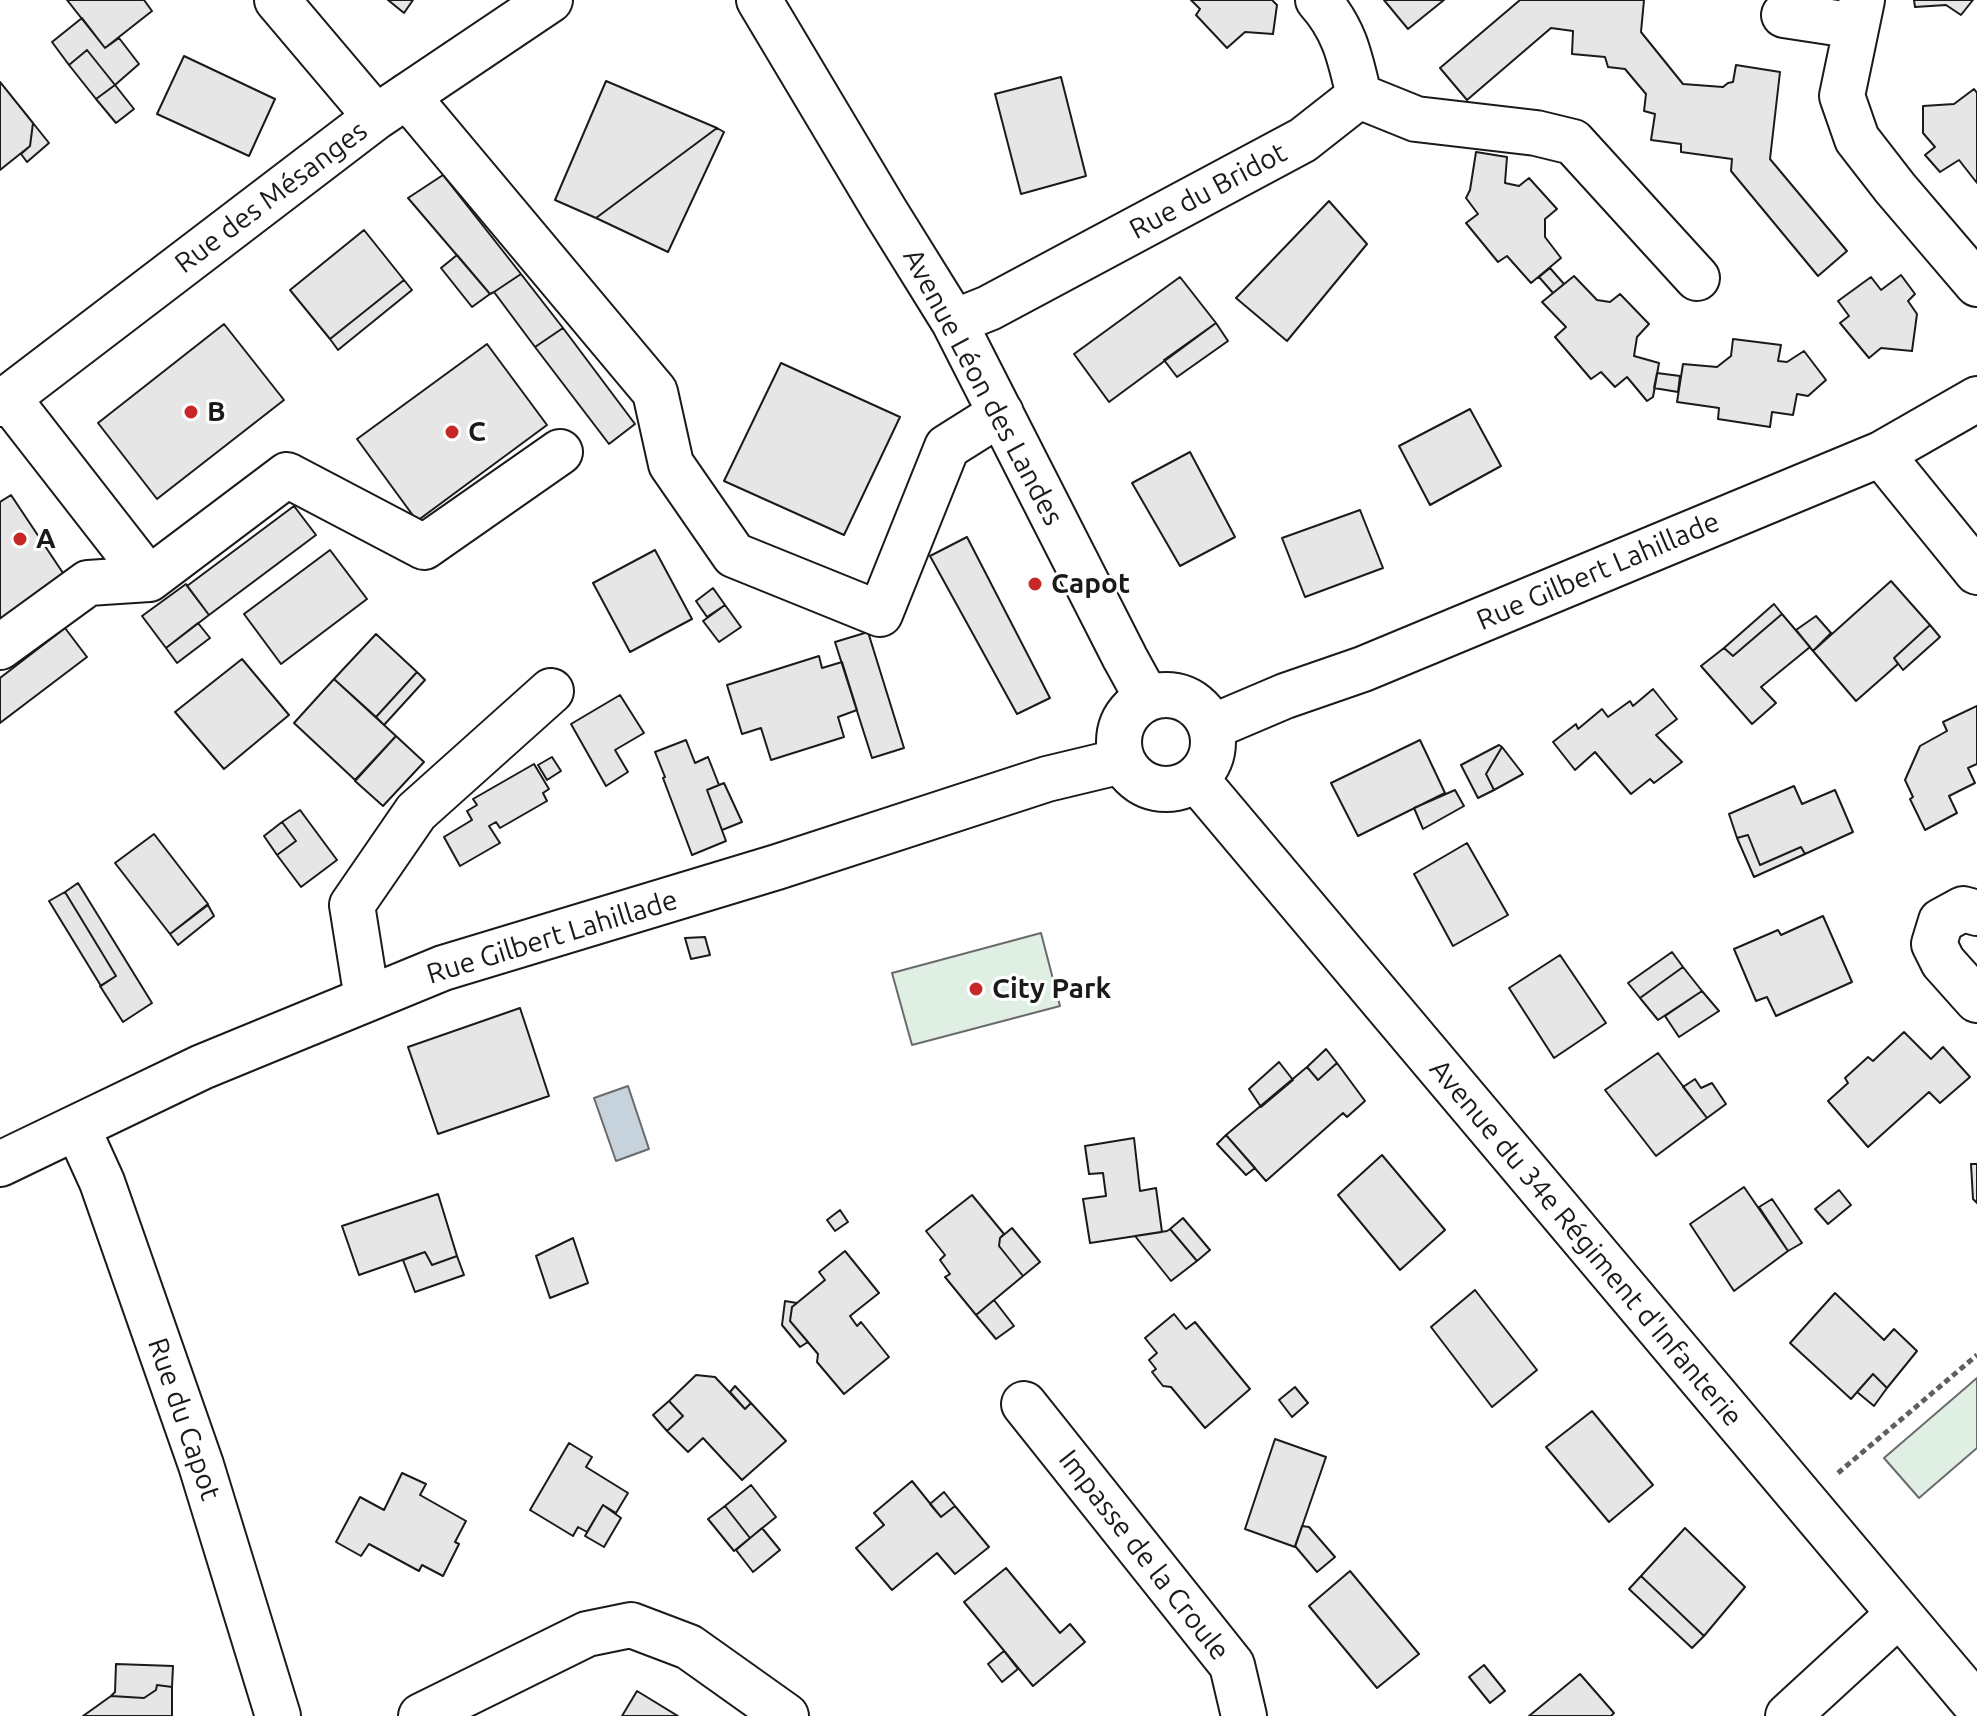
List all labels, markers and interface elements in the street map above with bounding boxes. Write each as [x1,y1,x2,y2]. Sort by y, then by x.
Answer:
street label: Rue des Mésanges [168,114,374,280]
street label: Rue du Bridot [1124,136,1292,246]
street label: Avenue Léon des Landes [896,243,1070,531]
place label: B [207,395,226,429]
marker: B [182,403,200,421]
place label: C [468,415,486,449]
marker: C [443,423,461,441]
street label: Rue Gilbert Lahillade [1472,505,1724,637]
place label: A [36,522,56,556]
marker: A [11,530,29,548]
place label: Capot [1051,567,1130,601]
marker: Capot [1026,575,1044,593]
street label: Rue Gilbert Lahillade [423,883,681,991]
place label: City Park [992,972,1111,1006]
marker: City Park [967,980,985,998]
street label: Avenue du 34e Régiment d'Infanterie [1423,1053,1749,1433]
street label: Rue du Capot [141,1333,227,1505]
street label: Impasse de la Croule [1051,1443,1237,1667]

